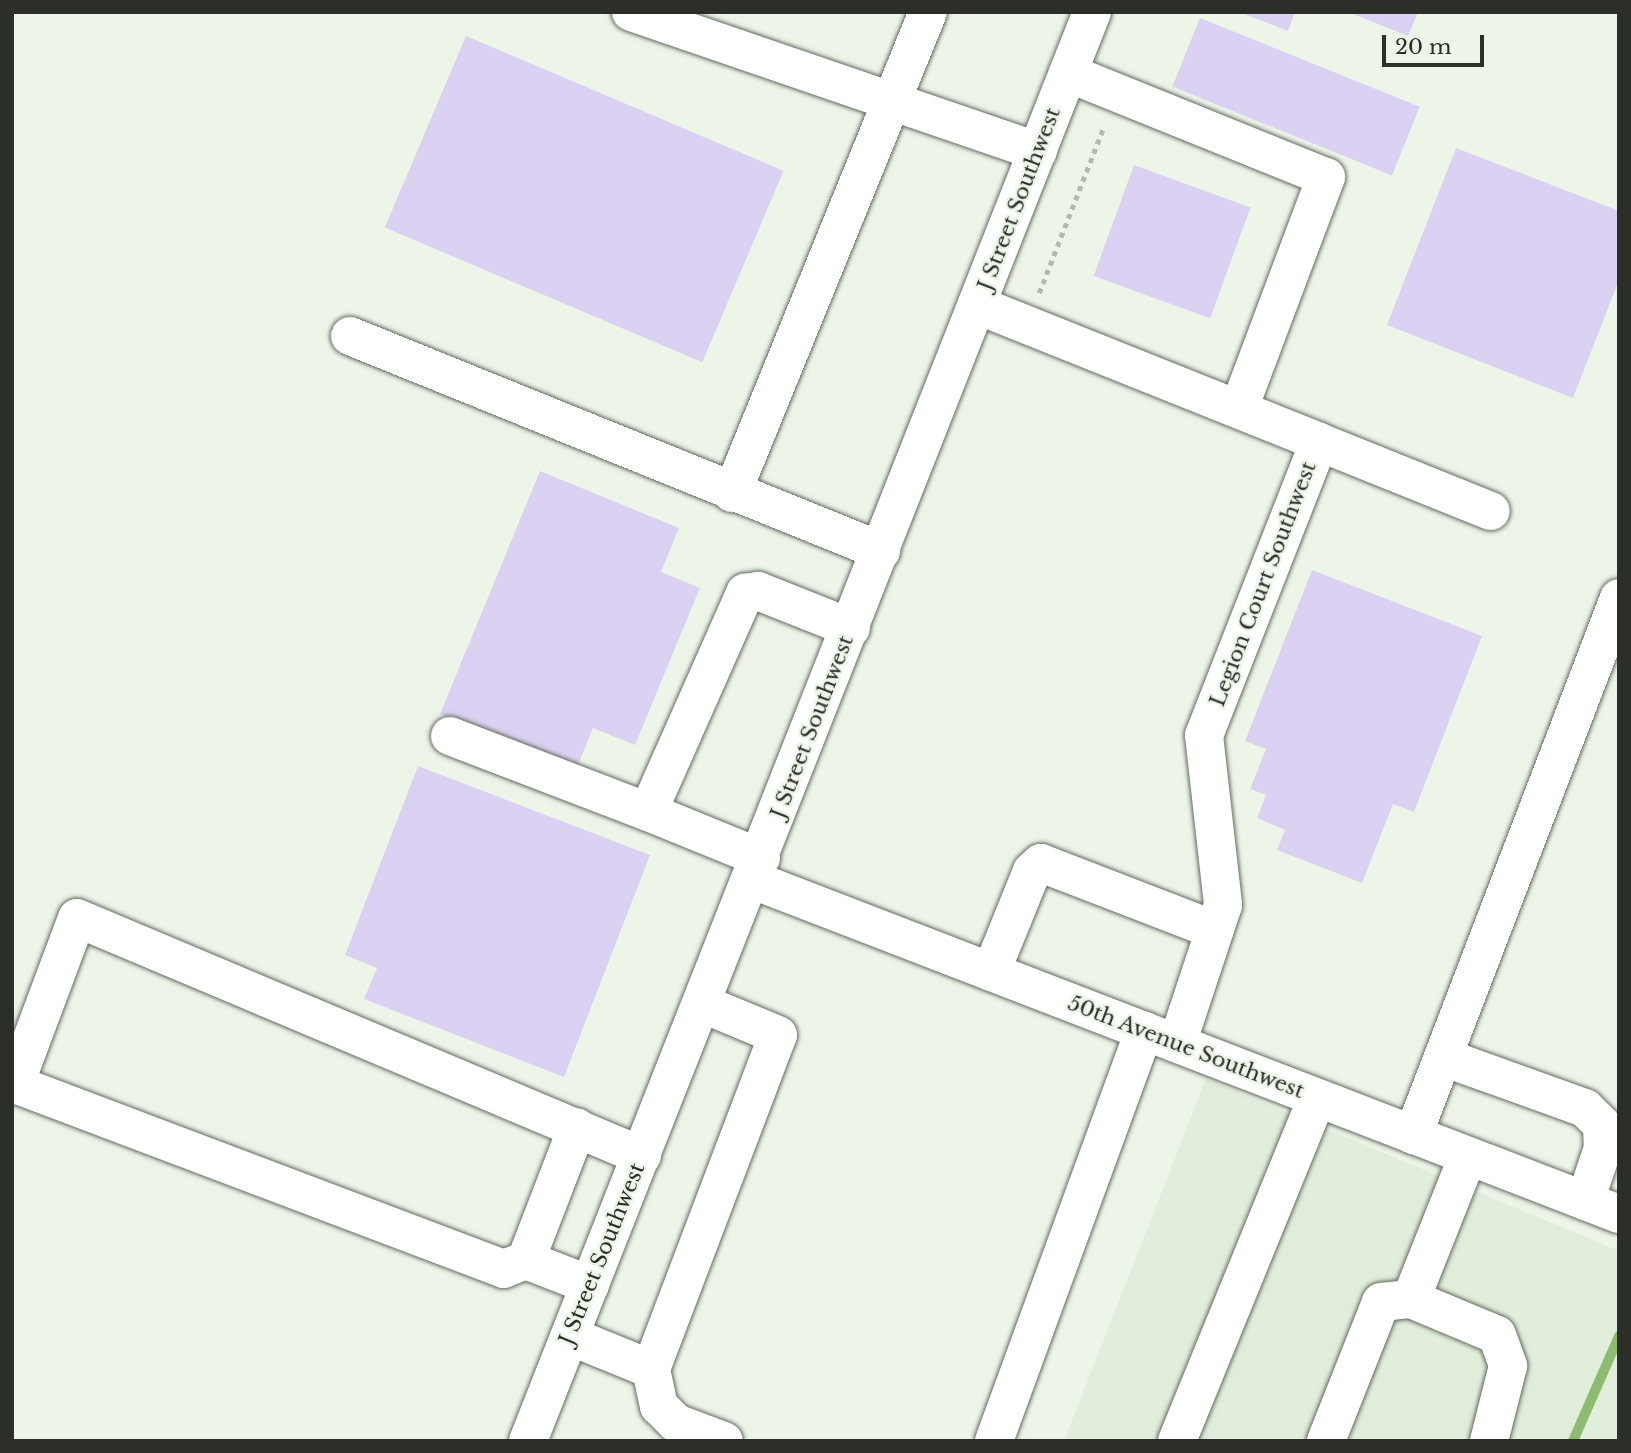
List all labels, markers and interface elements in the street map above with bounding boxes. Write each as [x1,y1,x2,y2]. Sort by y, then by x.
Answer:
scale bar [1386,21,1488,65]
text: 20 m [1395,34,1452,60]
street label: J Street Southwest [973,104,1065,294]
street label: Legion Court Southwest [1205,458,1321,710]
street label: J Street Southwest [766,632,858,822]
street label: 50th Avenue Southwest [1064,990,1308,1104]
street label: J Street Southwest [554,1159,650,1349]

